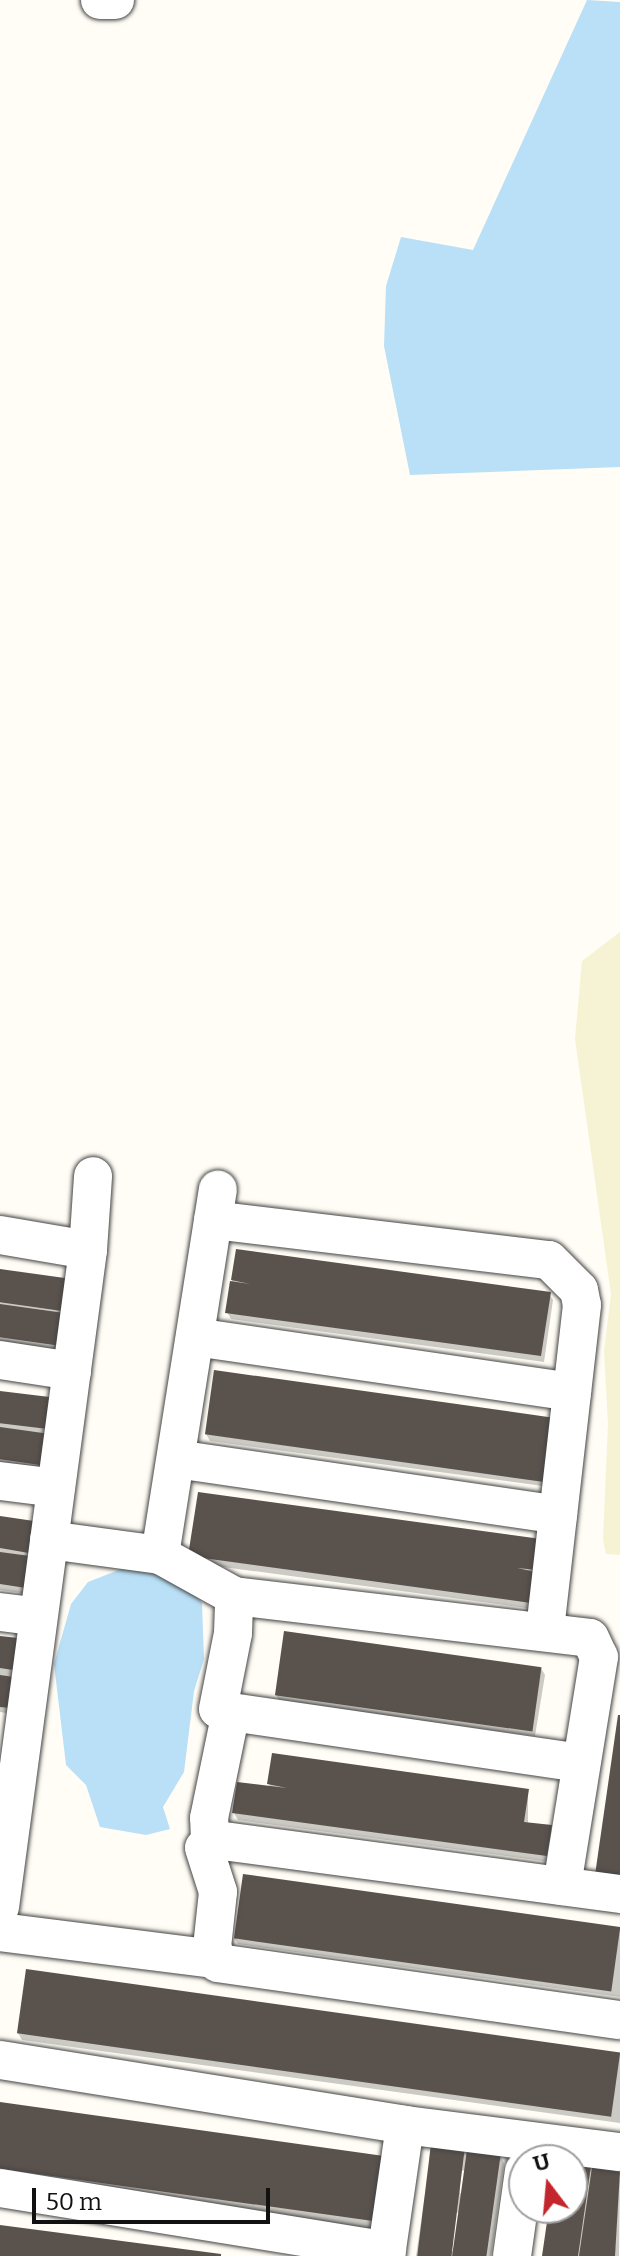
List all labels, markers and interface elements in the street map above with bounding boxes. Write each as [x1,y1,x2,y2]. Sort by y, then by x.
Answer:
north arrow [508,2144,588,2224]
text: U [530,2147,553,2178]
scale bar [36,2172,274,2222]
text: 50 m [46,2188,102,2216]

